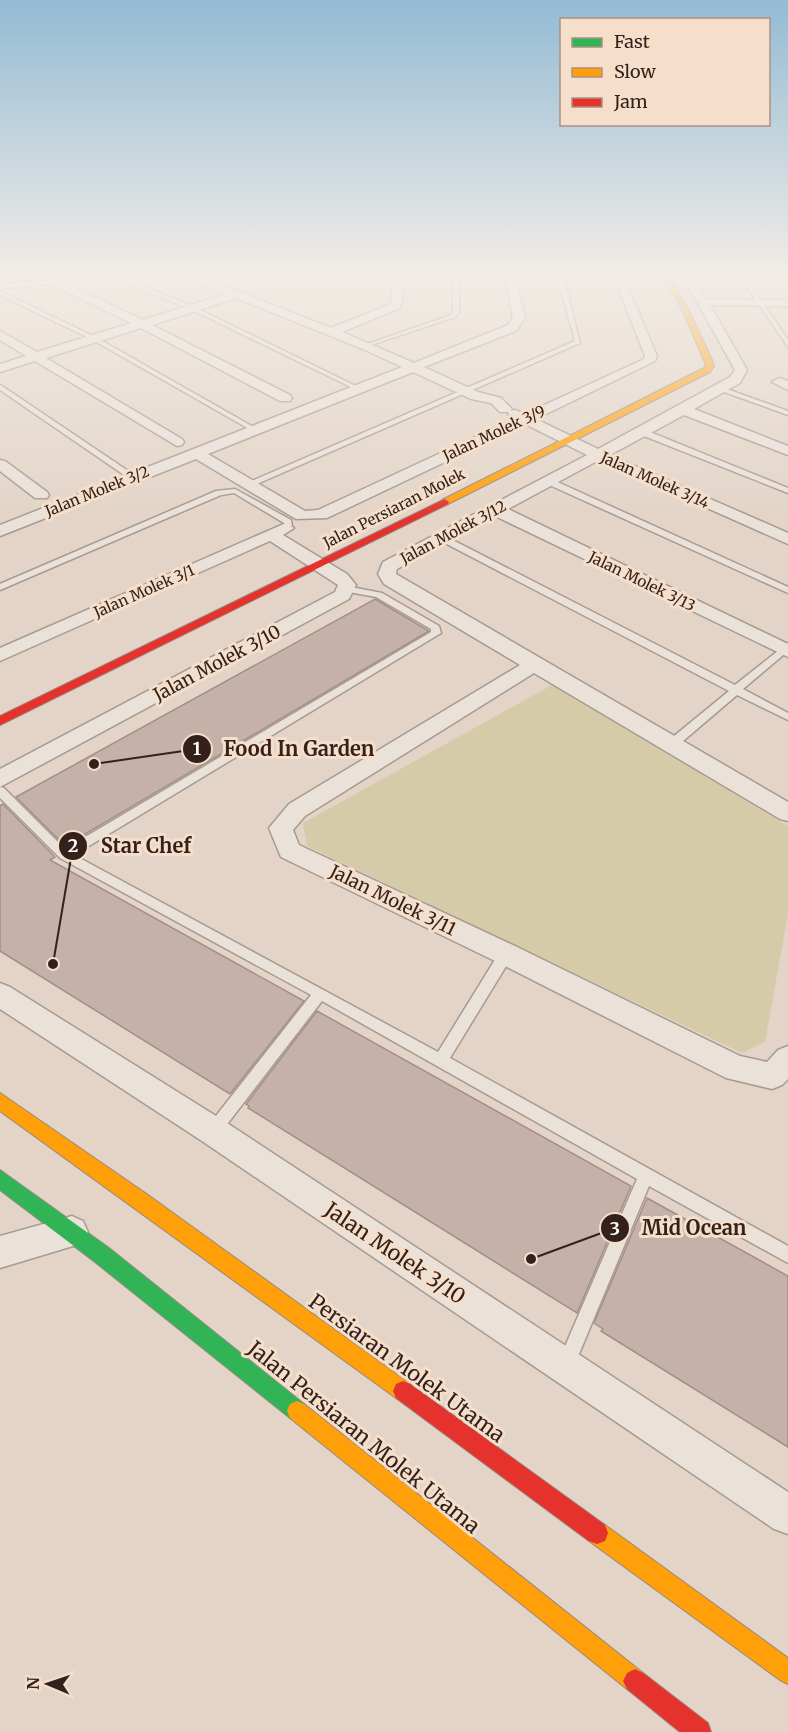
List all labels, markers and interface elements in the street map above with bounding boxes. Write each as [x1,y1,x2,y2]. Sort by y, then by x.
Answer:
legend [560,18,770,126]
text: Fast [614,30,650,53]
text: Slow [614,60,657,83]
text: Jam [613,90,648,113]
street label: Jalan Molek 3/9 [439,401,548,465]
street label: Jalan Molek 3/14 [597,447,712,512]
street label: Jalan Molek 3/2 [41,461,152,521]
street label: Jalan Persiaran Molek [319,464,469,552]
street label: Jalan Molek 3/12 [396,496,509,568]
street label: Jalan Molek 3/13 [585,546,699,615]
street label: Jalan Molek 3/1 [90,560,198,622]
street label: Jalan Molek 3/10 [149,620,285,707]
callout: Food In Garden [182,730,386,768]
text: Food In Garden [224,736,375,761]
text: 1 [193,737,201,760]
callout: Star Chef [58,827,203,865]
text: Star Chef [101,833,192,858]
text: 2 [68,834,78,857]
street label: Jalan Molek 3/11 [325,859,460,941]
street label: Jalan Molek 3/10 [318,1195,471,1310]
callout: Mid Ocean [600,1209,758,1247]
text: Mid Ocean [642,1215,747,1240]
text: 3 [610,1217,620,1240]
street label: Persiaran Molek Utama [304,1288,510,1448]
street label: Jalan Persiaran Molek Utama [242,1334,486,1539]
north arrow [18,1654,78,1714]
text: N [23,1676,43,1690]

